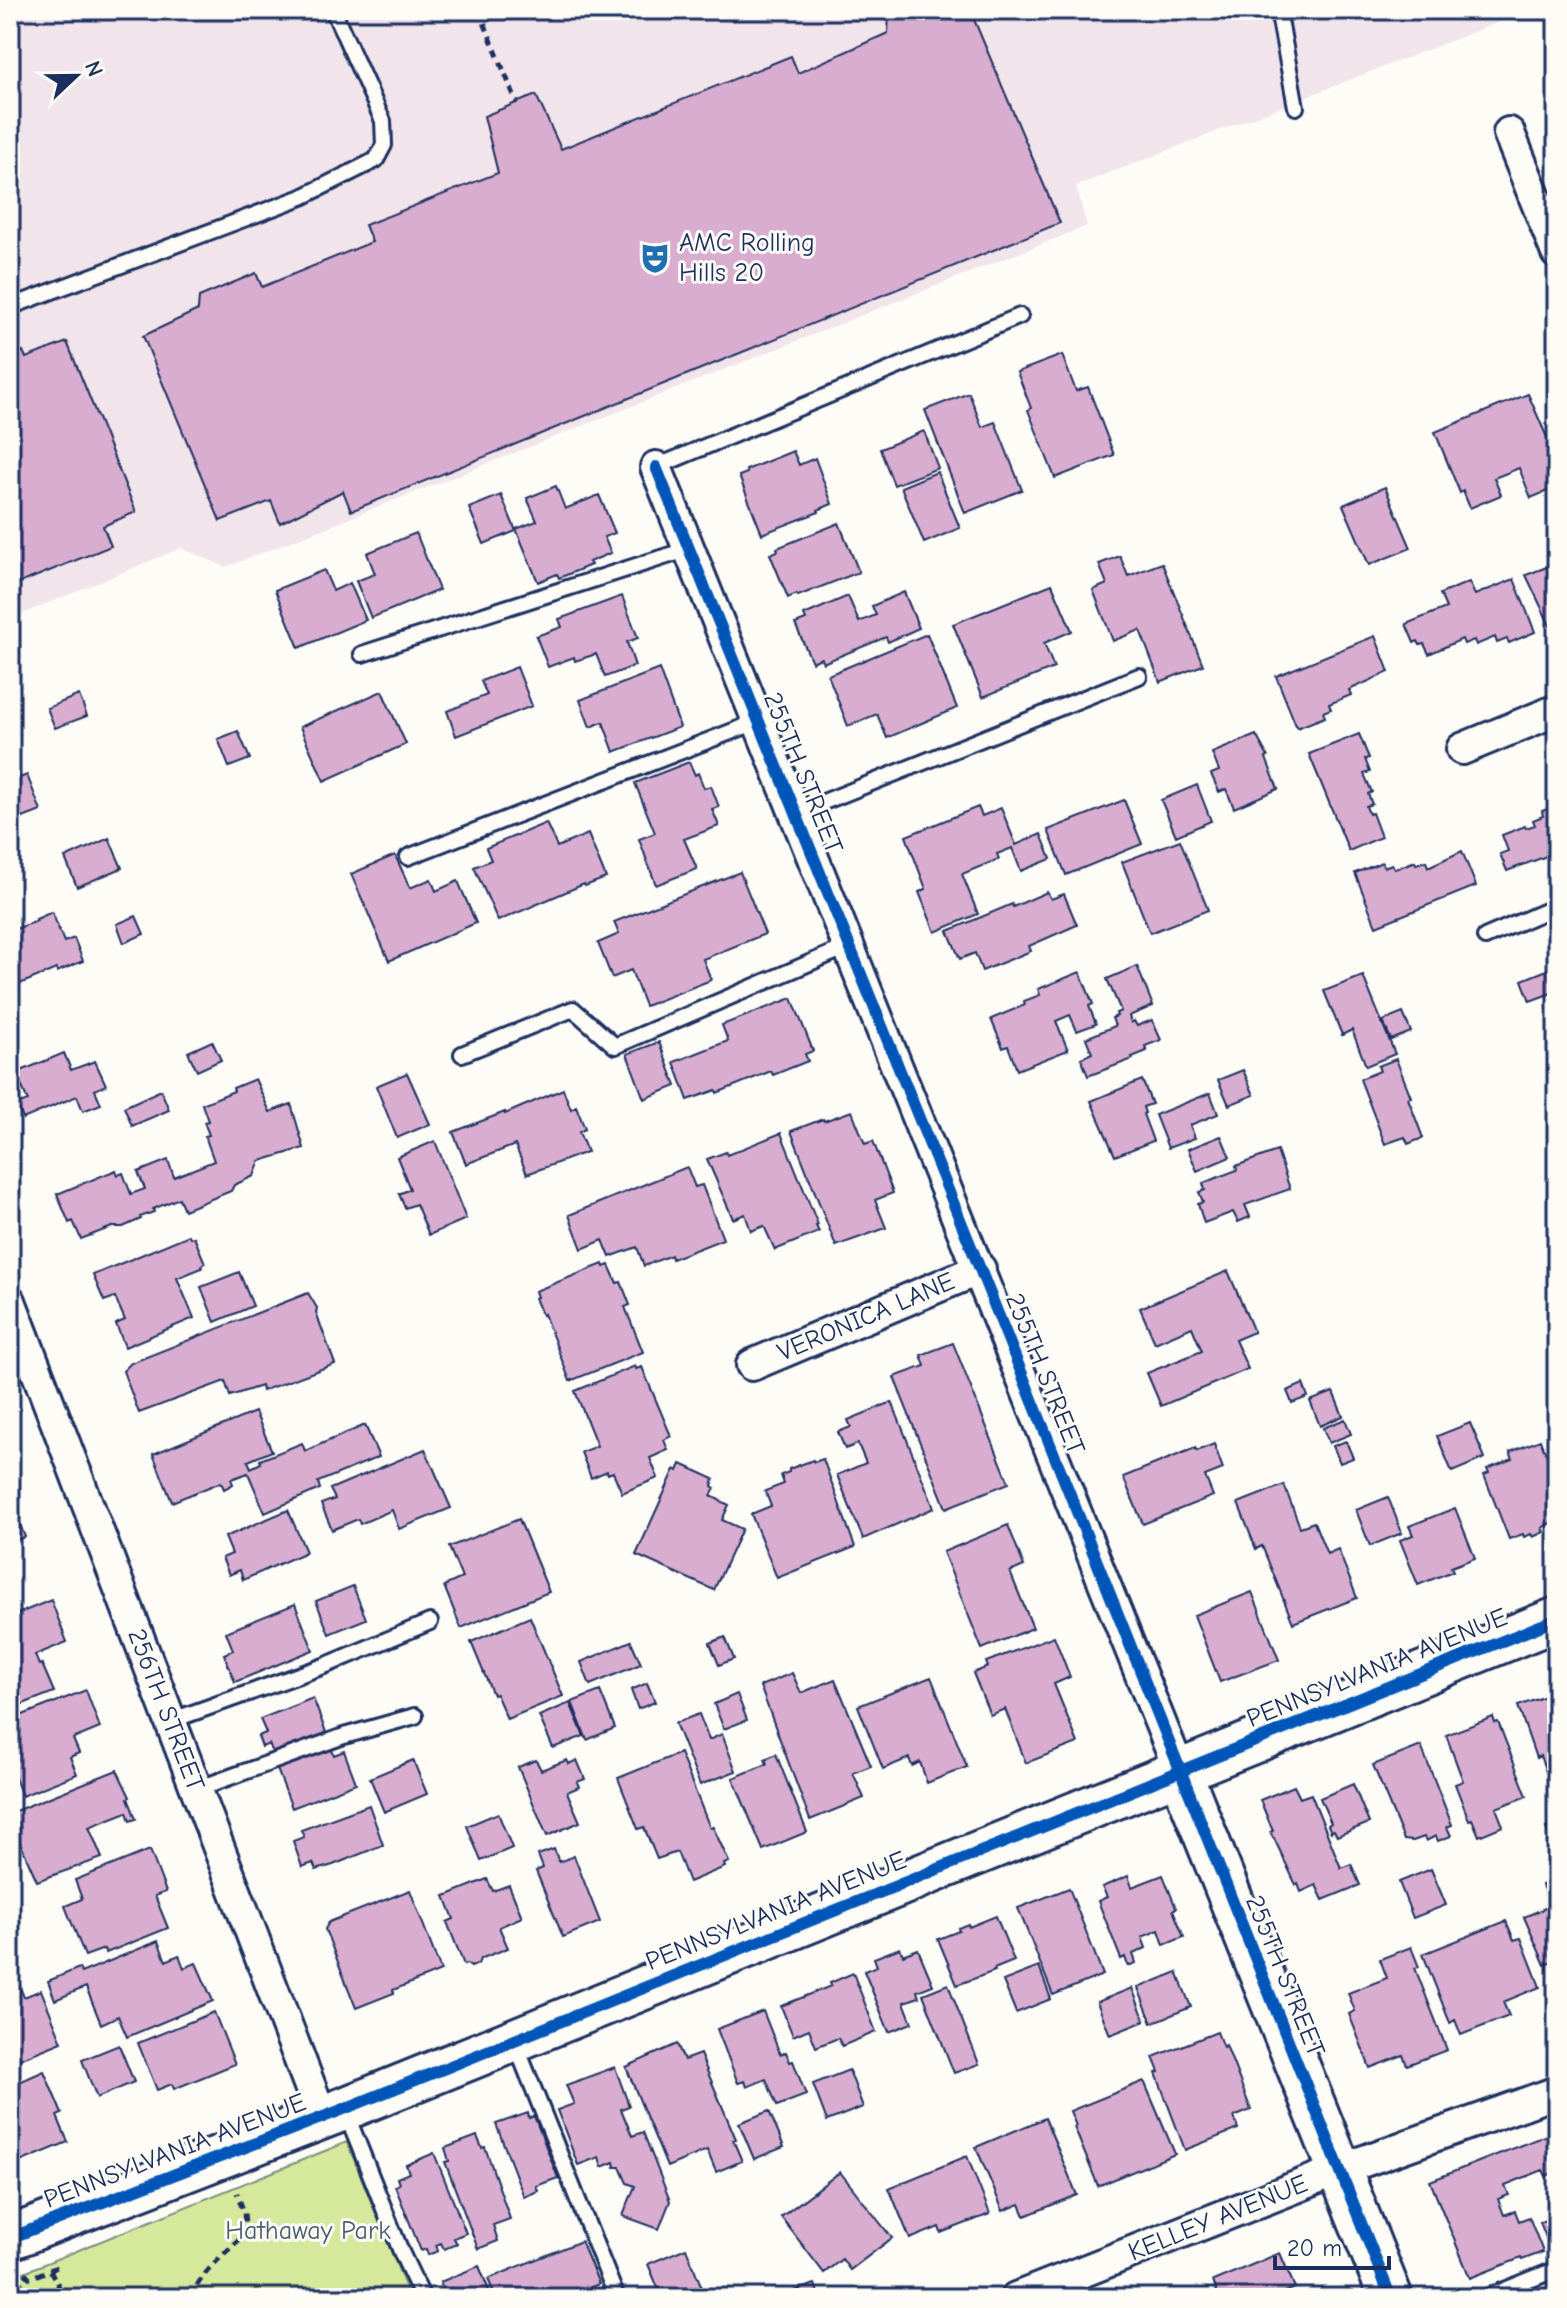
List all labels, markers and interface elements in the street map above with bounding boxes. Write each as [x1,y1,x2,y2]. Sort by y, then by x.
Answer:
north arrow [36,36,116,116]
text: N [79,57,108,80]
place label: AMC Rolling Hills 20 [679,228,815,288]
theatre icon: AMC Rolling Hills 20 [638,241,672,275]
street label: 255TH STREET [757,688,849,858]
street label: VERONICA LANE [773,1266,959,1368]
street label: 255TH STREET [999,1289,1091,1459]
street label: PENNSYLVANIA AVENUE [1242,1602,1512,1734]
street label: 256TH STREET [121,1625,211,1796]
street label: PENNSYLVANIA AVENUE [641,1845,911,1977]
street label: 255TH STREET [1239,1891,1331,2061]
street label: PENNSYLVANIA AVENUE [40,2087,310,2215]
street label: KELLEY AVENUE [1124,2168,1312,2268]
park label: Hathaway Park [225,2216,391,2246]
scale bar [1275,2220,1389,2270]
text: 20 m [1287,2234,1342,2262]

